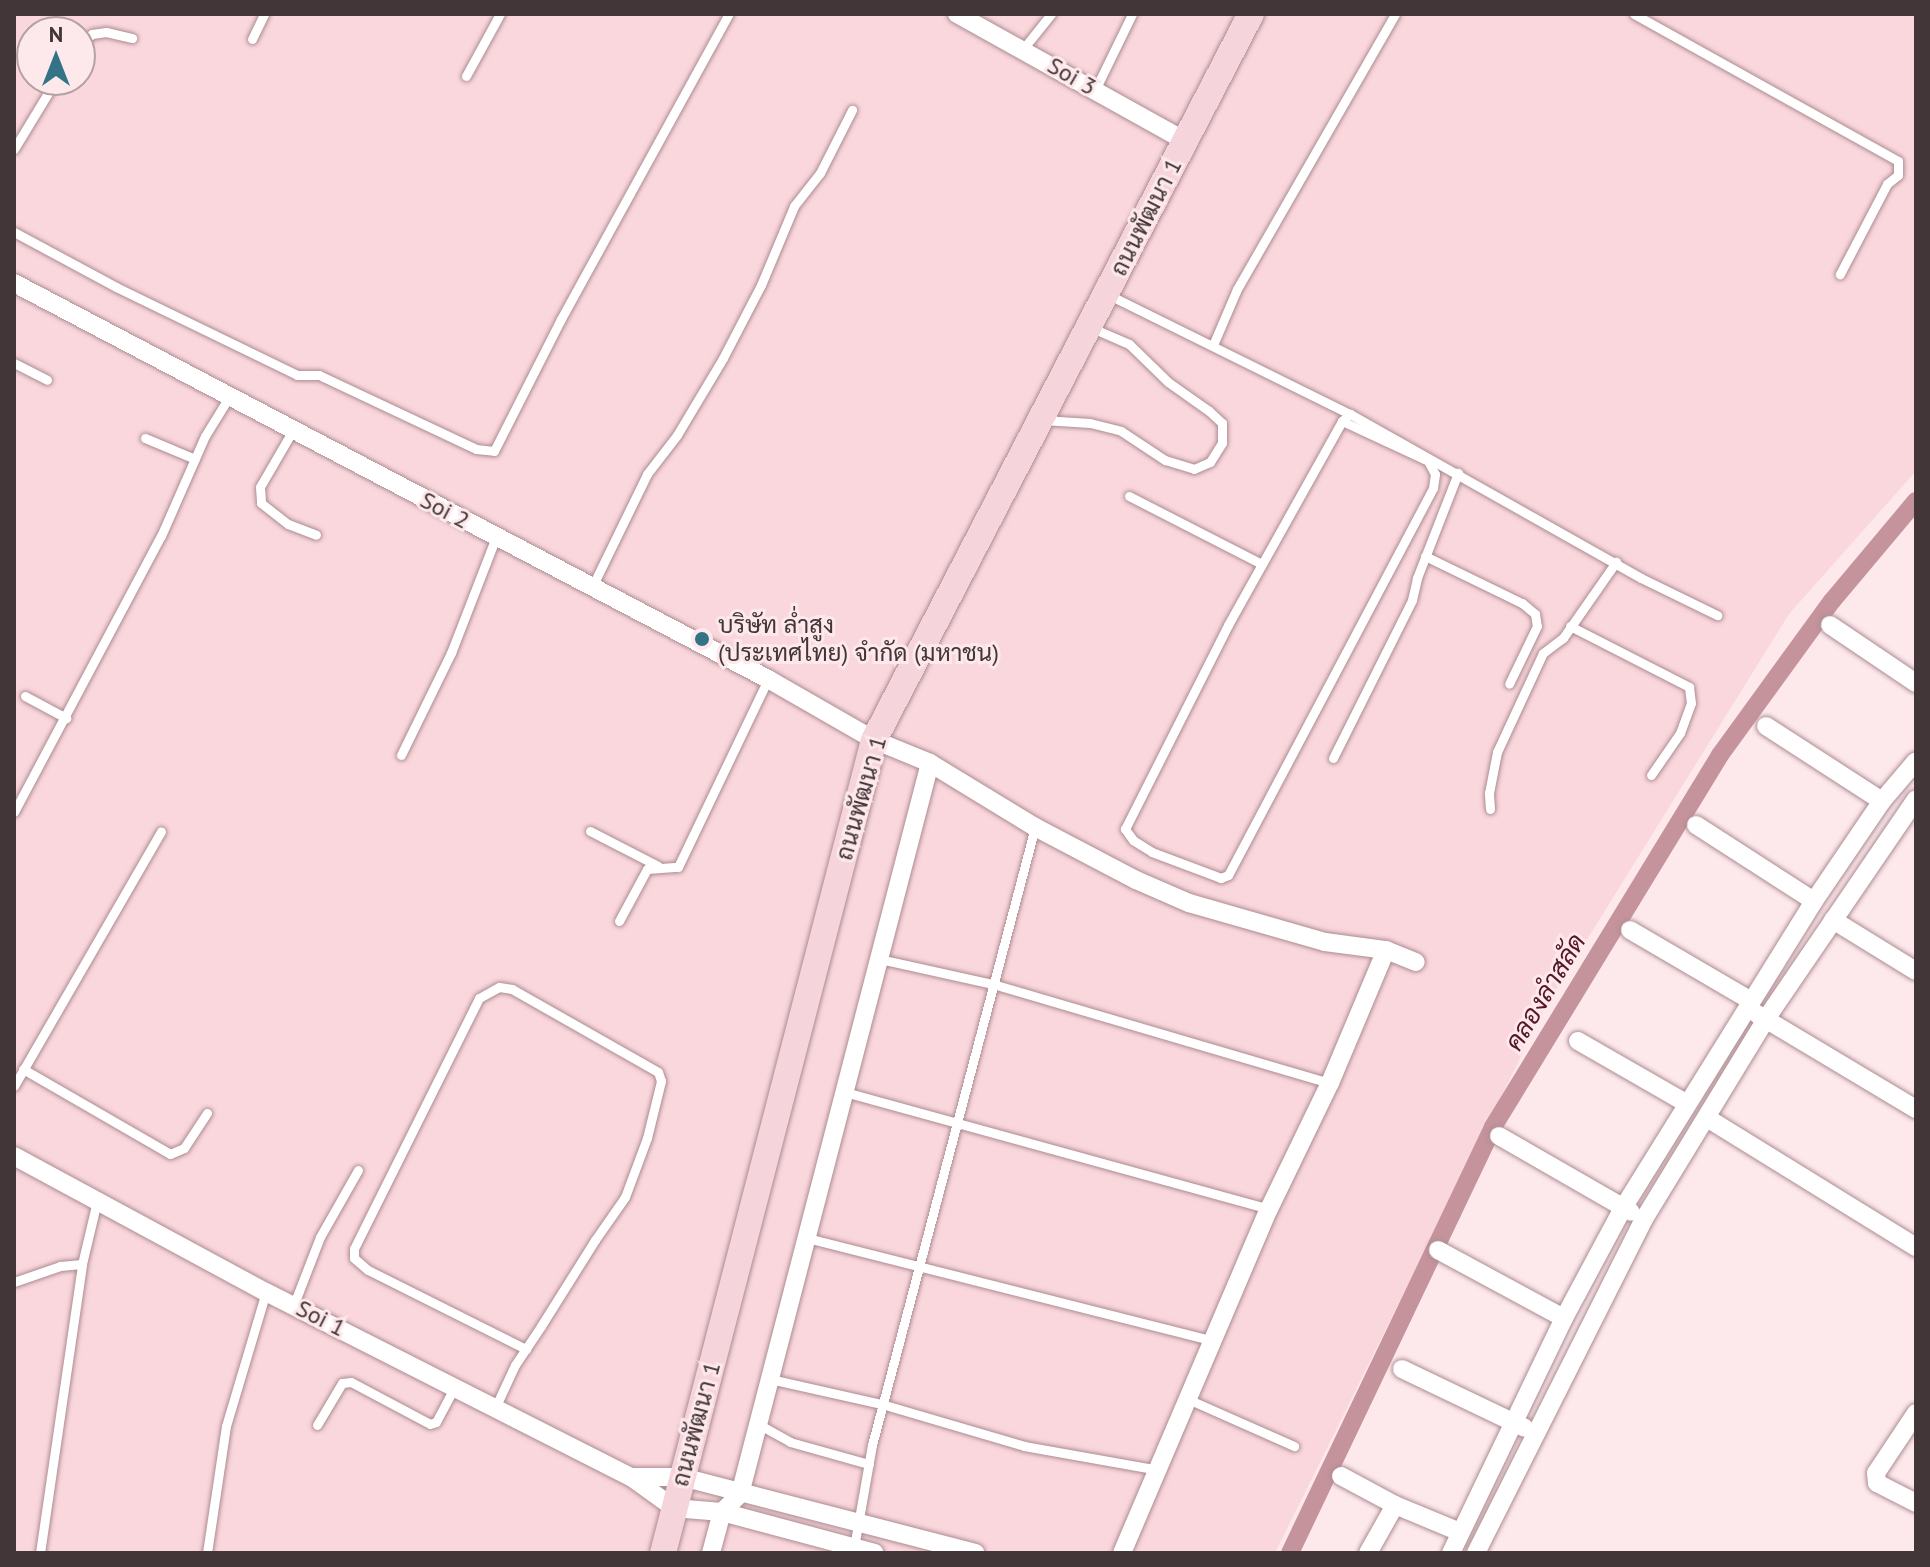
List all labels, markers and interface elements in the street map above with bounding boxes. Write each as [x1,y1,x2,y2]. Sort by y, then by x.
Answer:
north arrow [16,16,96,96]
text: N [49,20,63,48]
street label: Soi 3 [1042,51,1102,101]
street label: ถนนพัฒนา 1 [1104,153,1188,281]
street label: Soi 2 [415,485,475,535]
place label: บริษัท ล่ำสูง (ประเทศไทย) จำกัด (มหาชน) [718,611,999,667]
marker: บริษัท ล่ำสูง (ประเทศไทย) จำกัด (มหาชน) [693,630,711,648]
street label: ถนนพัฒนา 1 [829,732,893,864]
water label: คลองลำสลัด [1498,928,1592,1056]
street label: Soi 1 [292,1293,350,1343]
street label: ถนนพัฒนา 1 [666,1358,726,1490]

